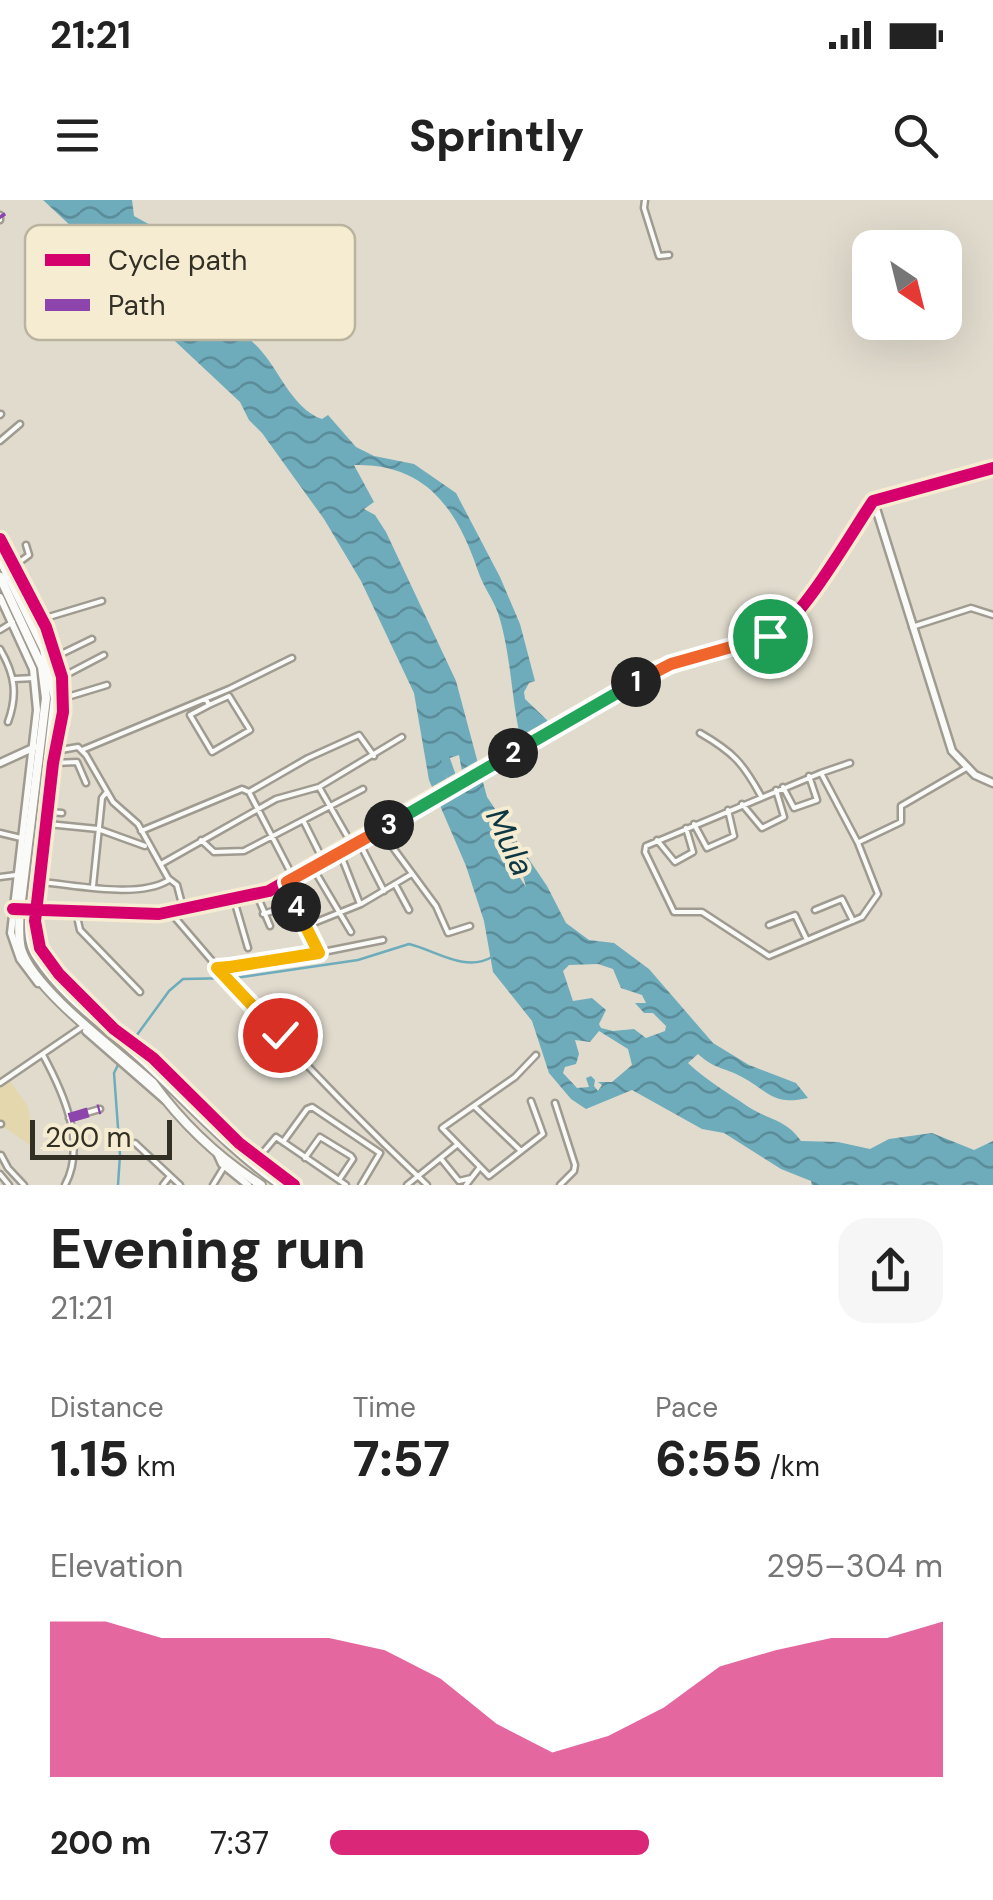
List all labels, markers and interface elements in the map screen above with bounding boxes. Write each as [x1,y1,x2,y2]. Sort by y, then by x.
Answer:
text: 21:21 [50,10,131,60]
text: Sprintly [409,106,584,165]
icon: menu [50,108,105,163]
icon: search [888,108,943,163]
legend [25,225,355,340]
north arrow [852,230,962,340]
map controls [852,230,962,340]
text: Cycle path [108,242,247,279]
text: Path [108,287,166,324]
pin [728,594,813,679]
icon: arrive [743,609,798,664]
pin: 1 [611,657,661,707]
text: 1 [631,663,641,700]
pin: 2 [488,728,538,778]
text: 2 [505,734,521,771]
pin: 3 [364,800,414,850]
water label: Mula [476,801,544,883]
text: 3 [381,806,397,843]
pin: 4 [271,882,321,932]
text: 4 [287,888,305,925]
pin [238,993,323,1078]
icon: check [253,1008,308,1063]
scale bar [30,1115,172,1160]
text: 200 m [45,1119,132,1156]
text: Evening run [50,1213,366,1285]
button: share [838,1218,943,1323]
text: 21:21 [50,1287,113,1329]
text: Distance [50,1389,164,1426]
text: Time [353,1389,416,1426]
text: Pace [655,1389,718,1426]
text: 1.15 [50,1426,129,1492]
text: 7:57 [353,1426,450,1492]
text: 6:55 [655,1426,762,1492]
text: km [129,1448,176,1485]
text: /km [762,1448,820,1485]
text: Elevation [50,1545,183,1587]
text: 295–304 m [767,1545,943,1587]
text: 200 m [50,1822,151,1864]
text: 7:37 [210,1822,269,1864]

